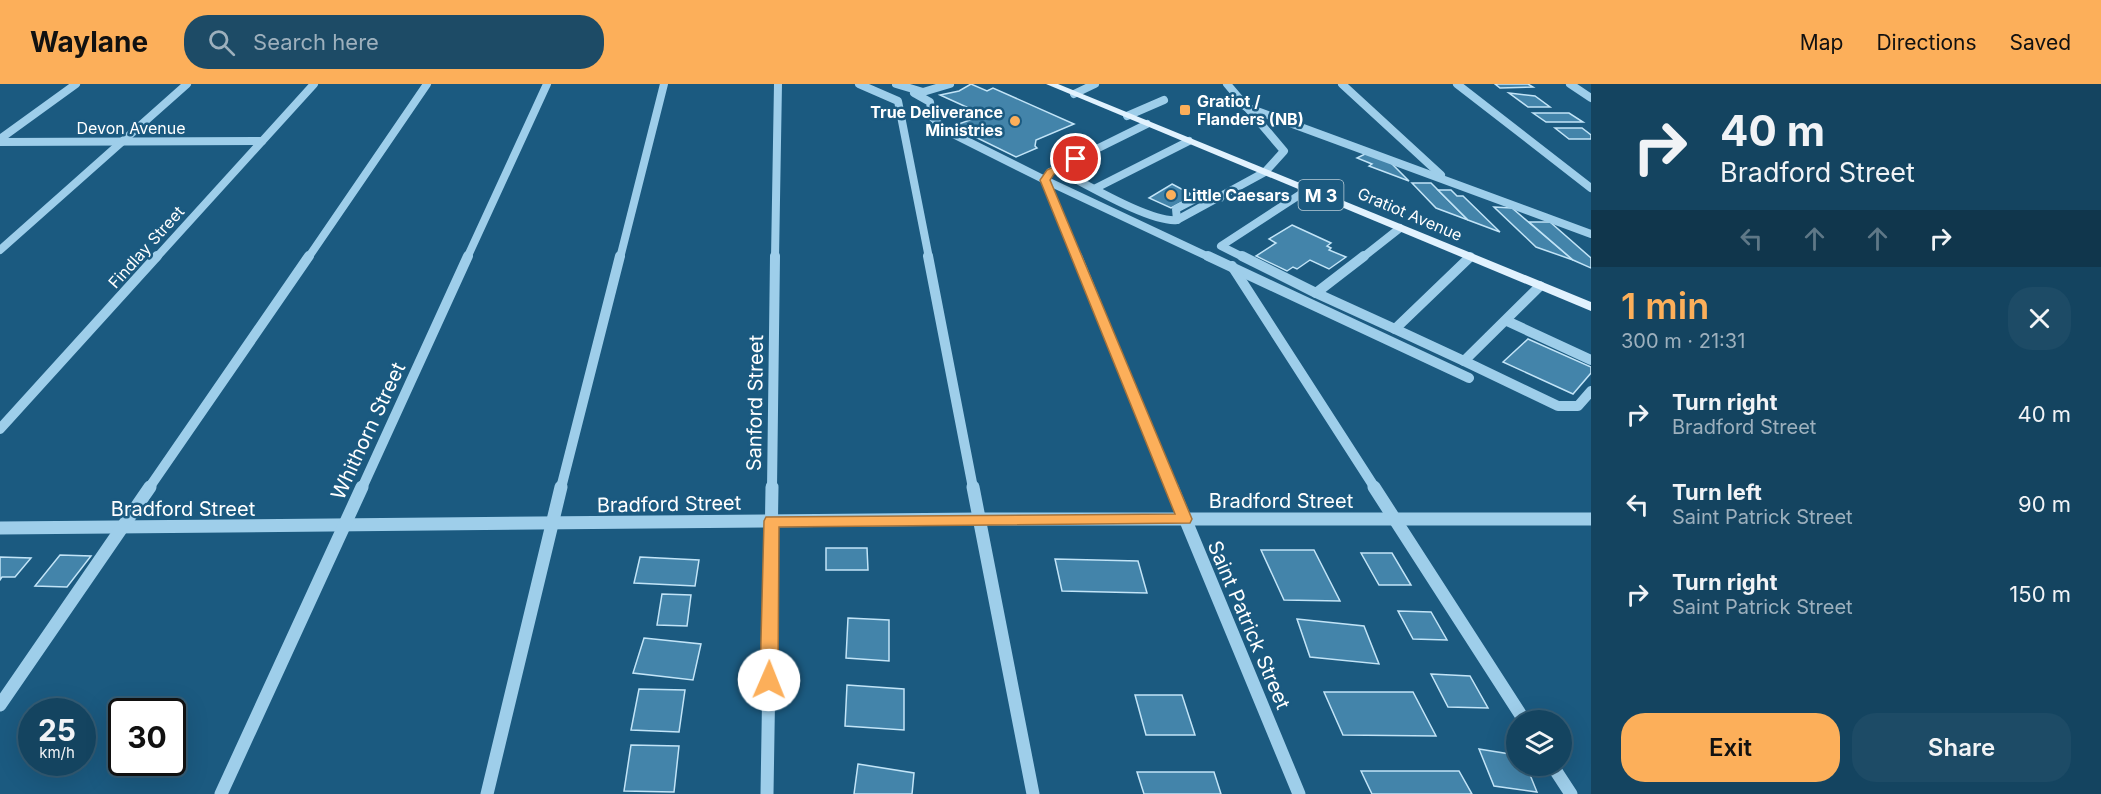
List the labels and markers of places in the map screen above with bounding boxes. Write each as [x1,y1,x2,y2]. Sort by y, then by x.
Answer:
place label: Gratiot / Flanders (NB) [1197,91,1304,129]
place label: True Deliverance Ministries [870,102,1003,140]
marker: Gratiot / Flanders (NB) [1178,103,1192,117]
marker: True Deliverance Ministries [1008,114,1022,128]
pin [1050,133,1101,184]
place label: Little Caesars [1183,185,1290,205]
marker: Little Caesars [1164,188,1178,202]

